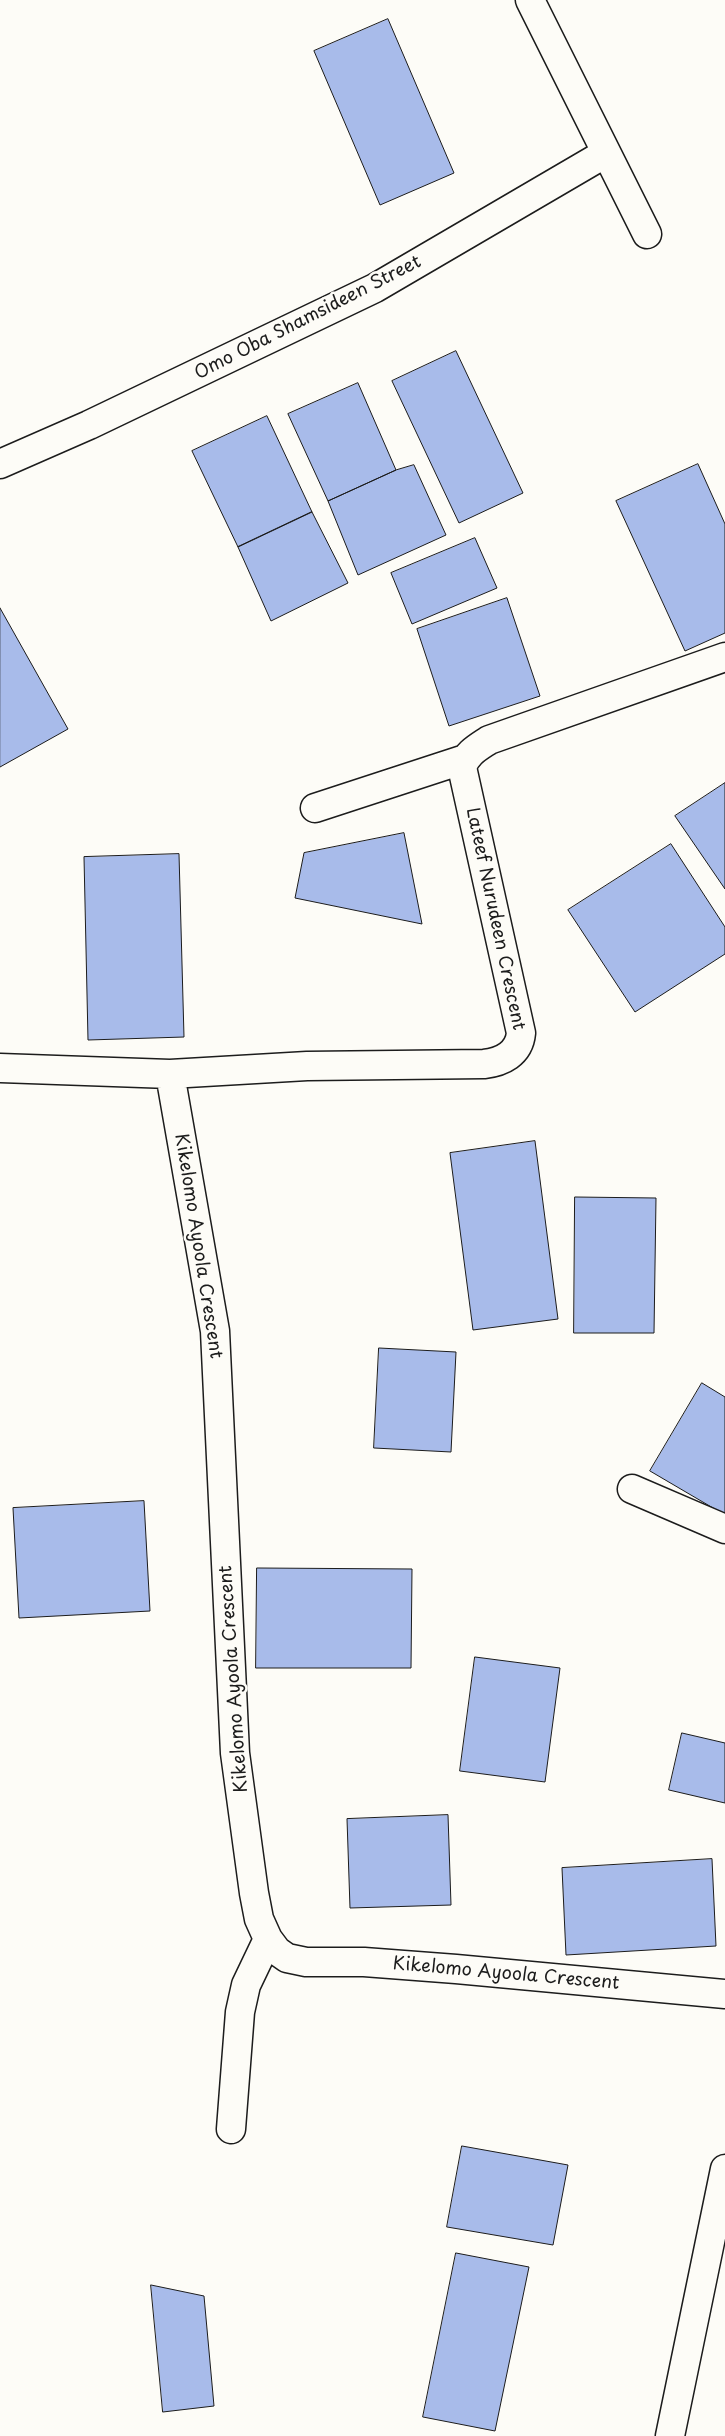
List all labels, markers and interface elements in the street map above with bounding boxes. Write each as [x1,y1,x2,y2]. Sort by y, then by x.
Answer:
street label: Omo Oba Shamsideen Street [191,251,425,385]
street label: Lateef Nurudeen Crescent [461,806,529,1032]
street label: Kikelomo Ayoola Crescent [170,1132,226,1360]
street label: Kikelomo Ayoola Crescent [215,1565,253,1793]
street label: Kikelomo Ayoola Crescent [392,1953,620,1995]

